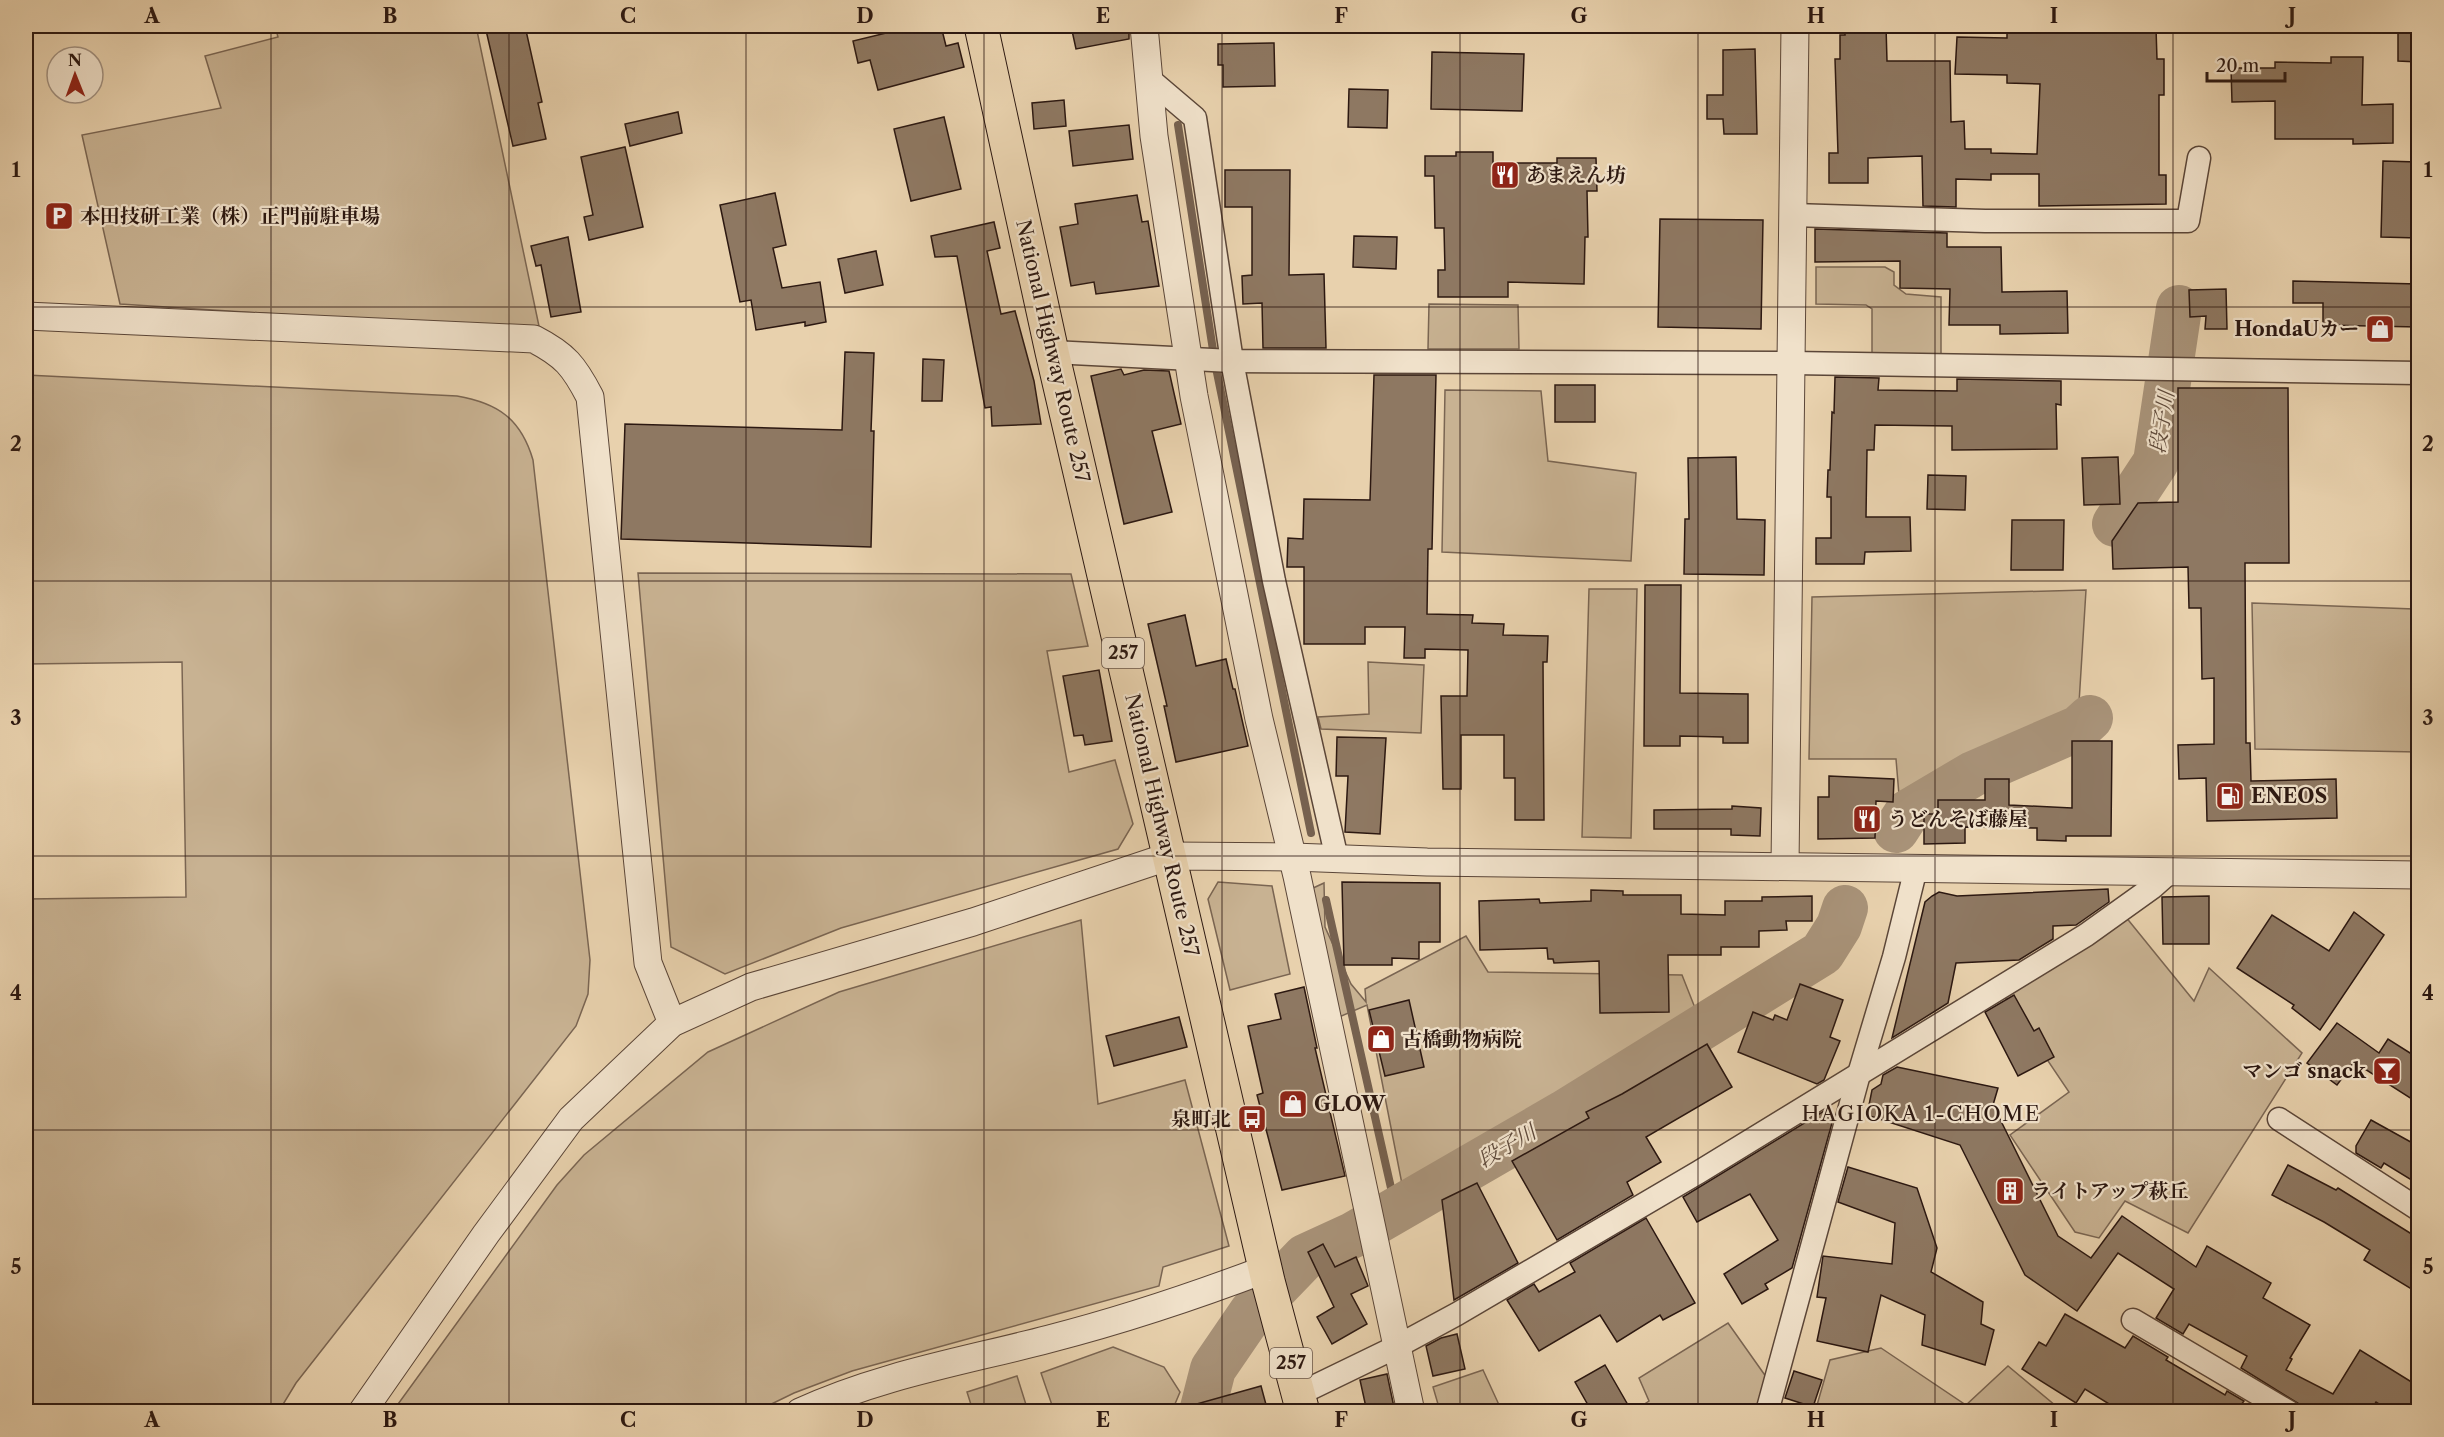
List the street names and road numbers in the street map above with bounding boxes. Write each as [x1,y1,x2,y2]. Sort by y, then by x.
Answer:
street label: National Highway Route 257 [1011,217,1095,485]
road number: 257 [1102,638,1144,668]
street label: National Highway Route 257 [1120,691,1204,959]
road number: 257 [1270,1348,1312,1378]

